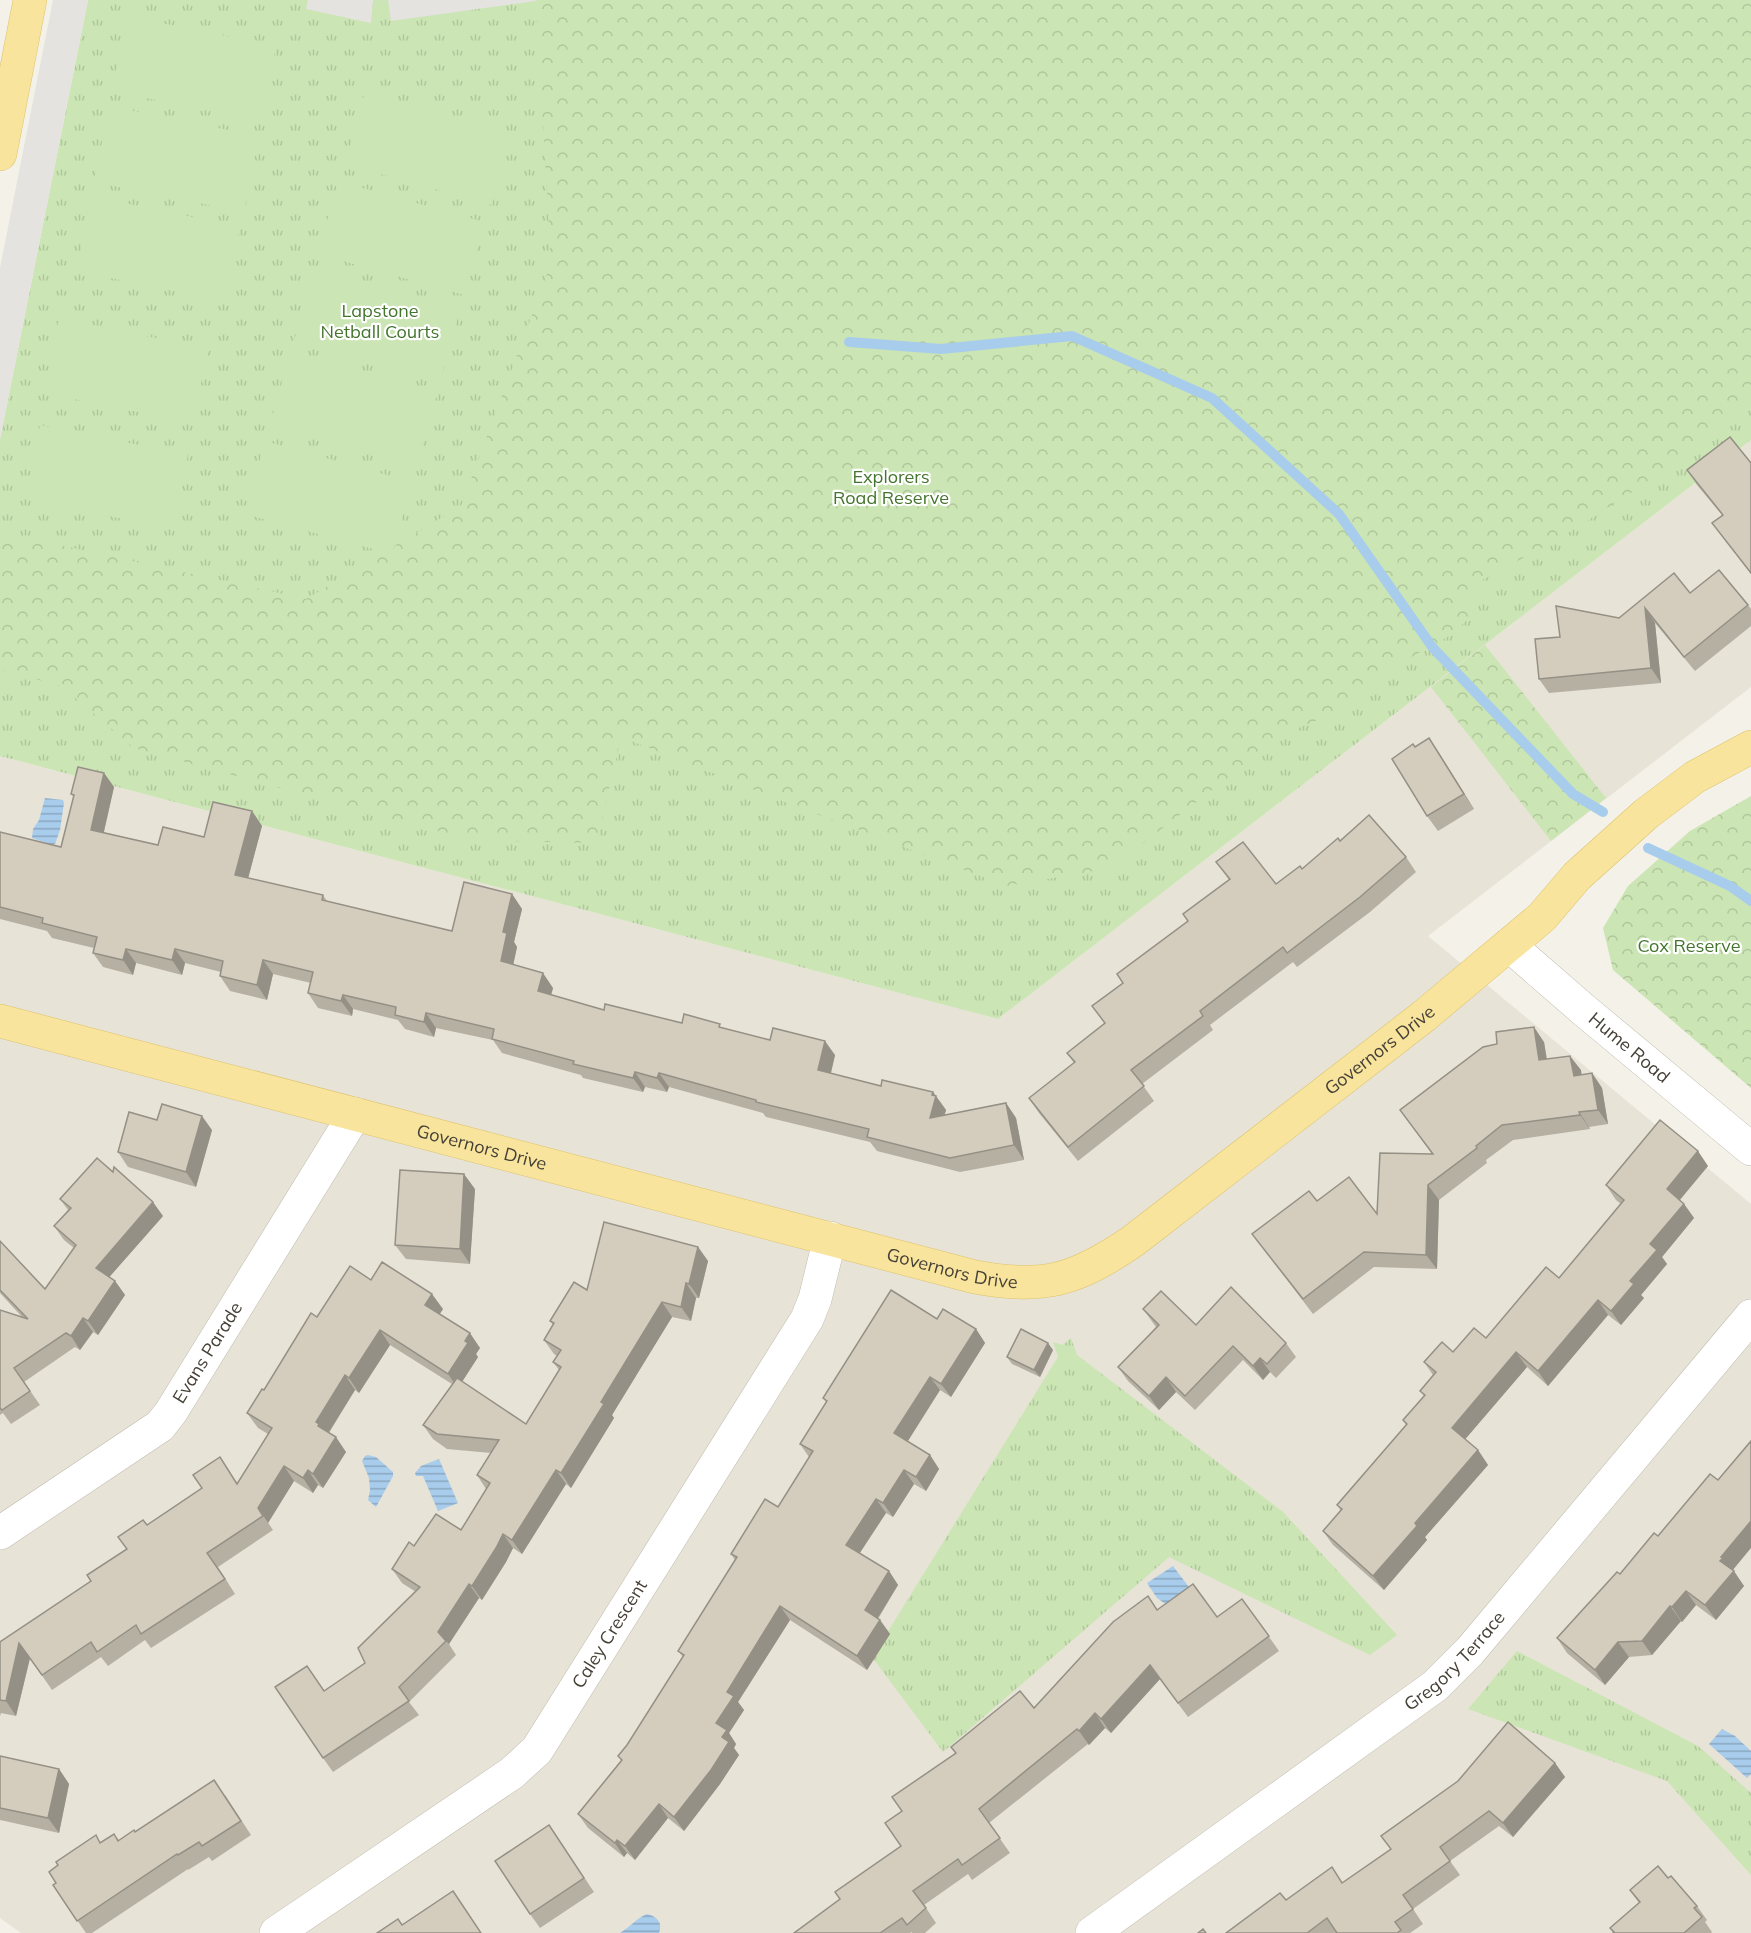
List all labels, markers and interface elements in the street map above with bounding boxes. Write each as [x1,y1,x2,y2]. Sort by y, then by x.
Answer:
park label: Lapstone Netball Courts [321,299,440,343]
park label: Explorers Road Reserve [833,465,949,509]
park label: Cox Reserve [1637,934,1741,957]
street label: Governors Drive [1320,1000,1439,1100]
street label: Hume Road [1584,1007,1675,1088]
street label: Governors Drive [414,1119,549,1175]
street label: Governors Drive [884,1242,1018,1293]
street label: Evans Parade [167,1298,247,1407]
street label: Caley Crescent [567,1575,652,1692]
street label: Gregory Terrace [1399,1606,1510,1716]

